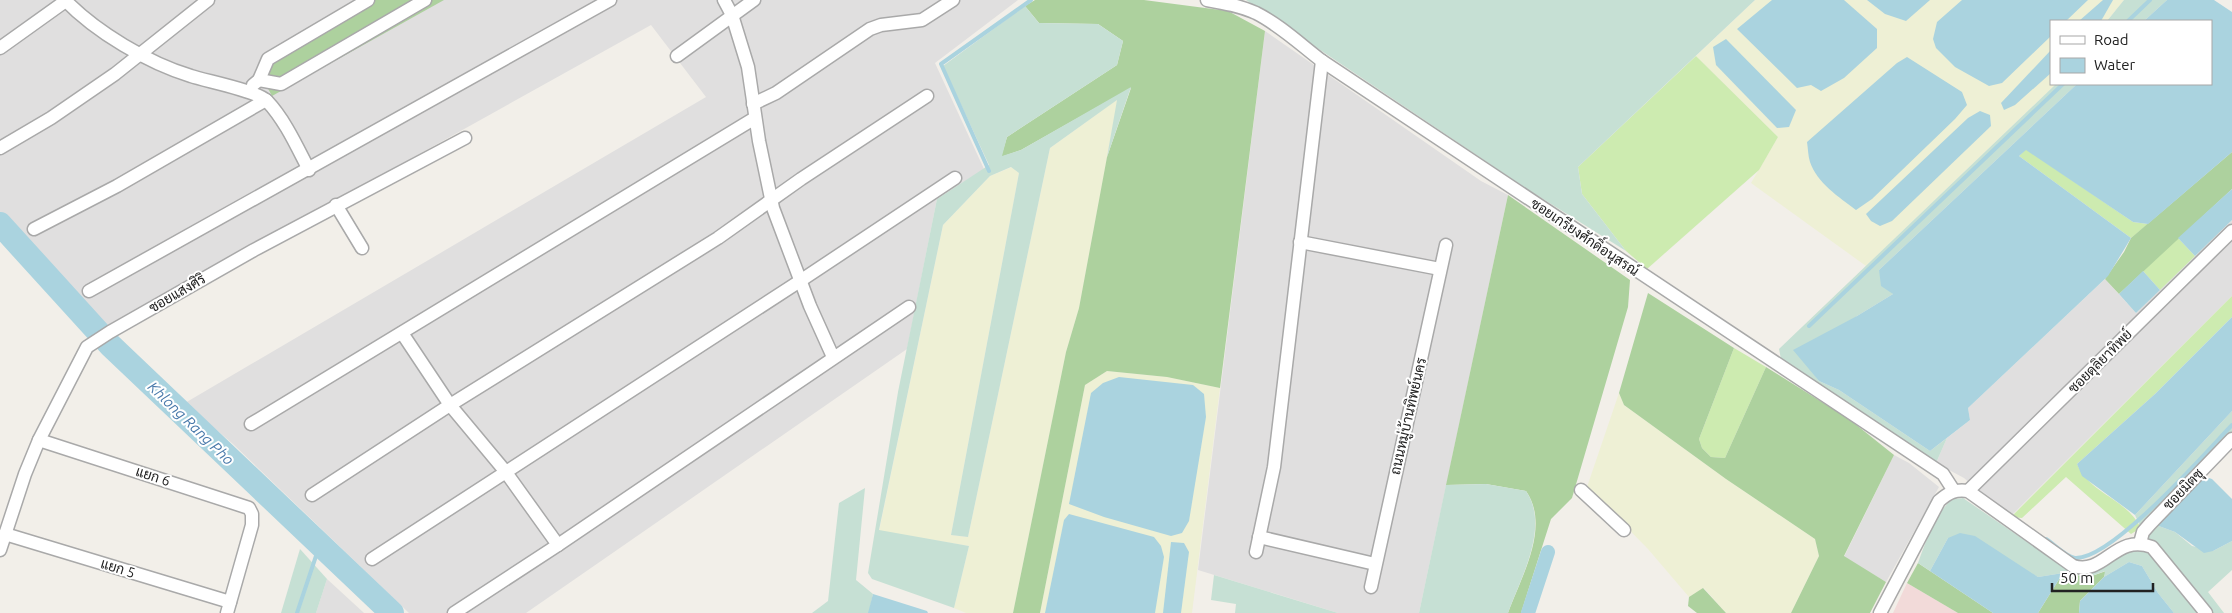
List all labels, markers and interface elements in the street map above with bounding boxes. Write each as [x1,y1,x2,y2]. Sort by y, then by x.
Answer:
legend [2050,20,2212,85]
text: Road [2094,31,2129,48]
text: Water [2094,56,2135,73]
street label: ซอยเกรียงศักดิ์อนุสรณ์ [1527,191,1644,281]
street label: ซอยแสงศิริ [146,270,208,316]
street label: ซอยดุลิยาทิพย์ [2064,325,2137,398]
street label: ถนนหมู่บ้านทิพย์นคร [1386,355,1431,477]
water label: Khlong Rang Pho [145,378,237,468]
street label: แยก 6 [134,463,172,489]
street label: ซอยมิตซุ [2160,465,2208,514]
street label: แยก 5 [99,555,137,581]
scale bar [2052,560,2153,592]
text: 50 m [2060,569,2093,586]

